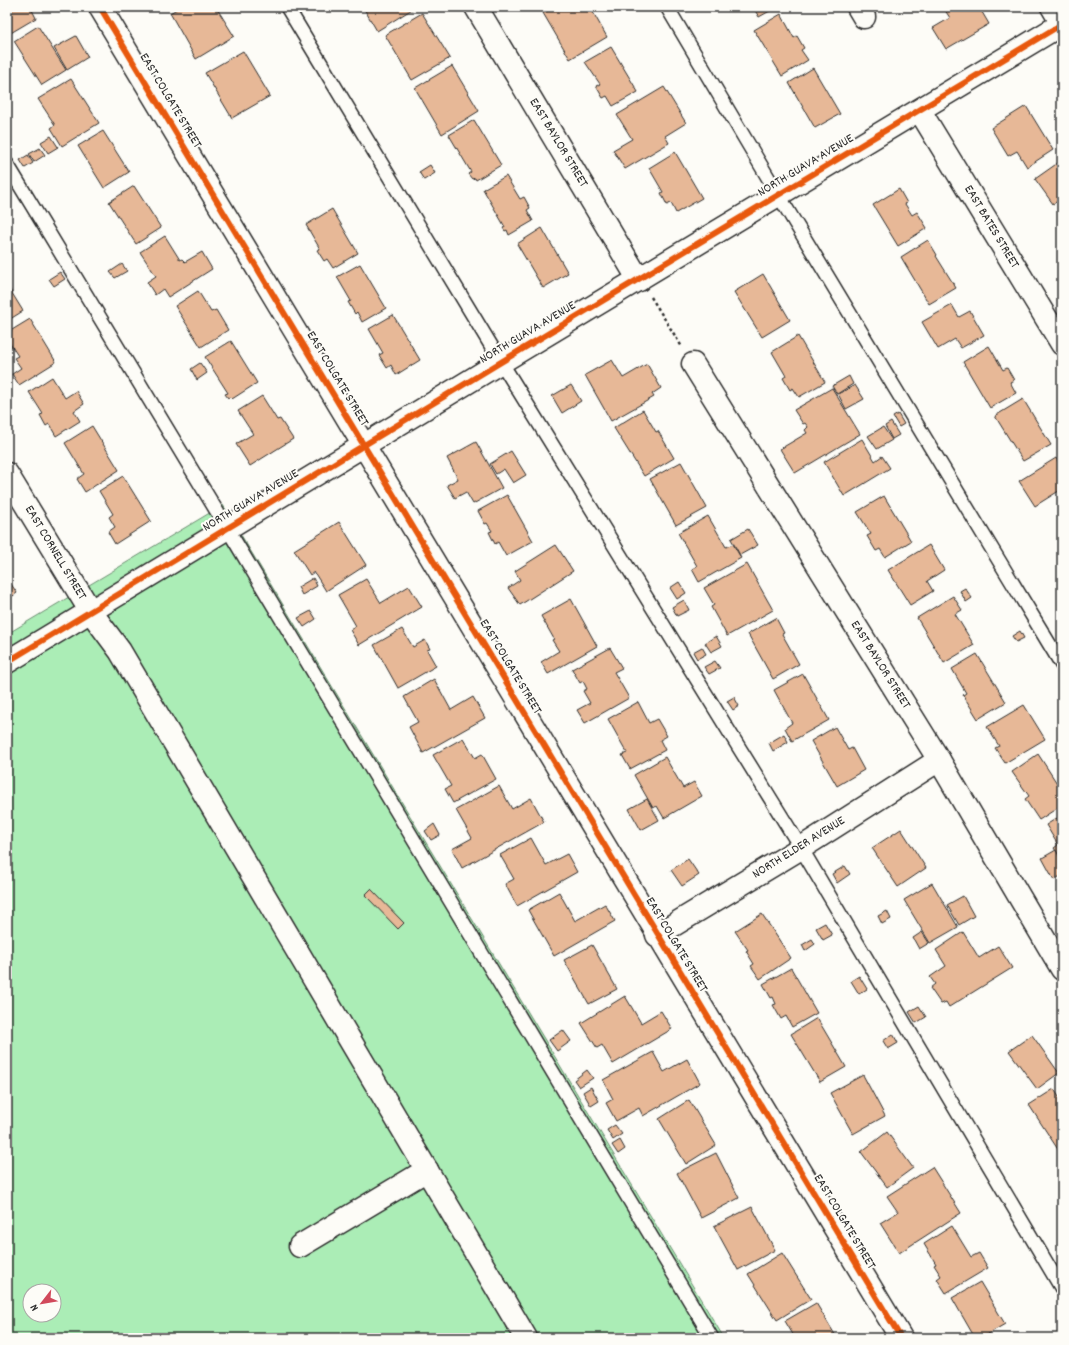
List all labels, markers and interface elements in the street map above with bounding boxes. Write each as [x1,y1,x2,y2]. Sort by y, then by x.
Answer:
street label: EAST COLGATE STREET [134,50,206,152]
street label: EAST BAYLOR STREET [524,95,592,191]
street label: NORTH GUAVA AVENUE [754,130,858,202]
street label: EAST BATES STREET [959,182,1023,272]
street label: NORTH GUAVA AVENUE [476,297,580,369]
street label: EAST COLGATE STREET [301,328,373,430]
street label: NORTH GUAVA AVENUE [199,465,303,537]
street label: EAST CORNELL STREET [19,502,91,604]
street label: EAST COLGATE STREET [474,616,546,718]
street label: EAST BAYLOR STREET [845,617,915,713]
street label: NORTH ELDER AVENUE [749,812,849,884]
street label: EAST COLGATE STREET [640,894,712,996]
street label: EAST COLGATE STREET [808,1171,880,1273]
north arrow [22,1283,62,1323]
text: N [27,1300,43,1314]

